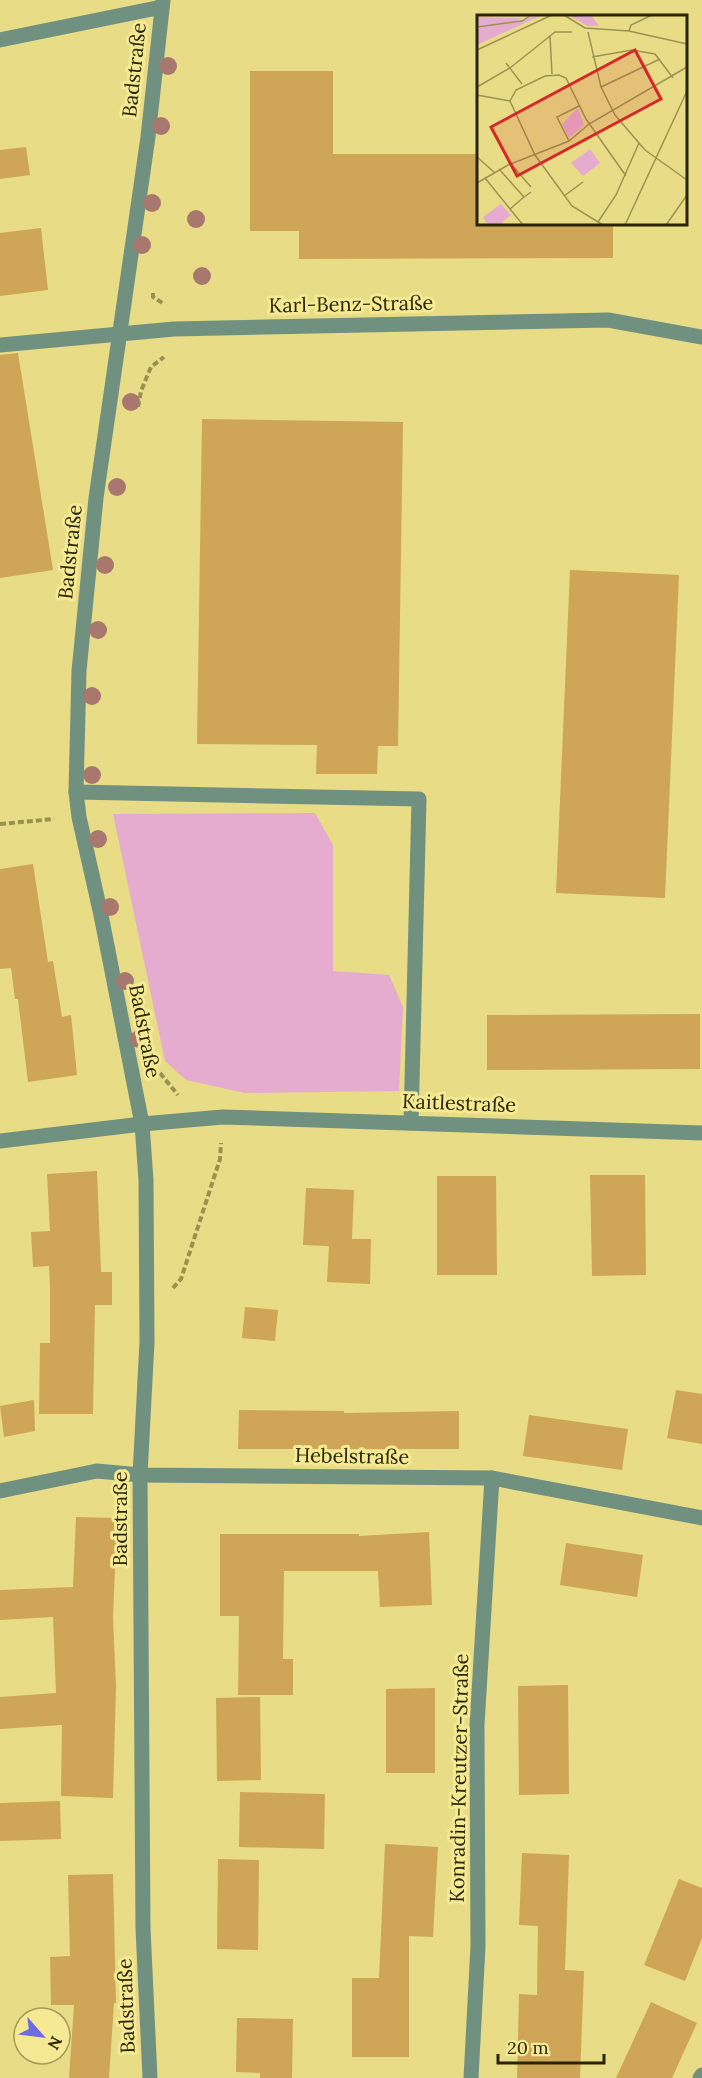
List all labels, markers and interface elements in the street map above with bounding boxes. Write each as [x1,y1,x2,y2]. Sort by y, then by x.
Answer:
inset map [477,15,687,225]
street label: Badstraße [116,21,151,119]
street label: Karl-Benz-Straße [268,290,434,317]
street label: Badstraße [52,503,87,601]
street label: Badstraße [124,982,167,1080]
street label: Kaitlestraße [401,1088,517,1117]
street label: Hebelstraße [295,1442,409,1469]
street label: Badstraße [107,1471,132,1567]
street label: Konradin-Kreutzer-Straße [444,1653,473,1903]
street label: Badstraße [111,1958,140,2054]
north arrow [12,2006,72,2066]
scale bar [498,2027,604,2065]
text: N [44,2033,67,2053]
text: 20 m [507,2036,549,2059]

